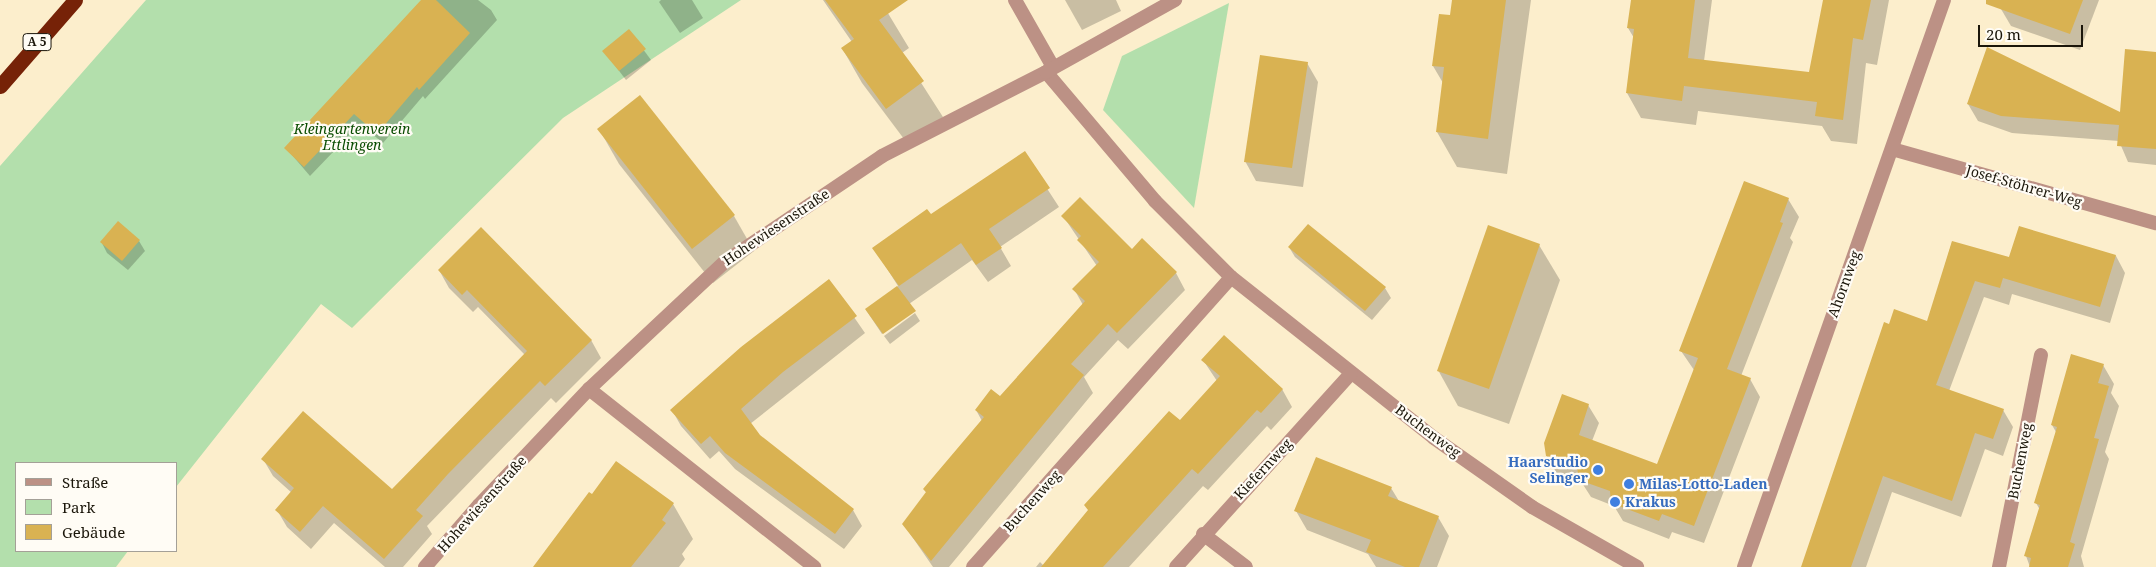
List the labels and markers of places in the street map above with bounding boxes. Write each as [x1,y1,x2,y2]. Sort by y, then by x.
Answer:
place label: Haarstudio Selinger [1508,454,1588,487]
marker: Haarstudio Selinger [1592,464,1604,476]
place label: Milas-Lotto-Laden [1639,476,1768,492]
marker: Milas-Lotto-Laden [1623,478,1635,490]
place label: Krakus [1625,494,1676,510]
marker: Krakus [1609,496,1621,508]

